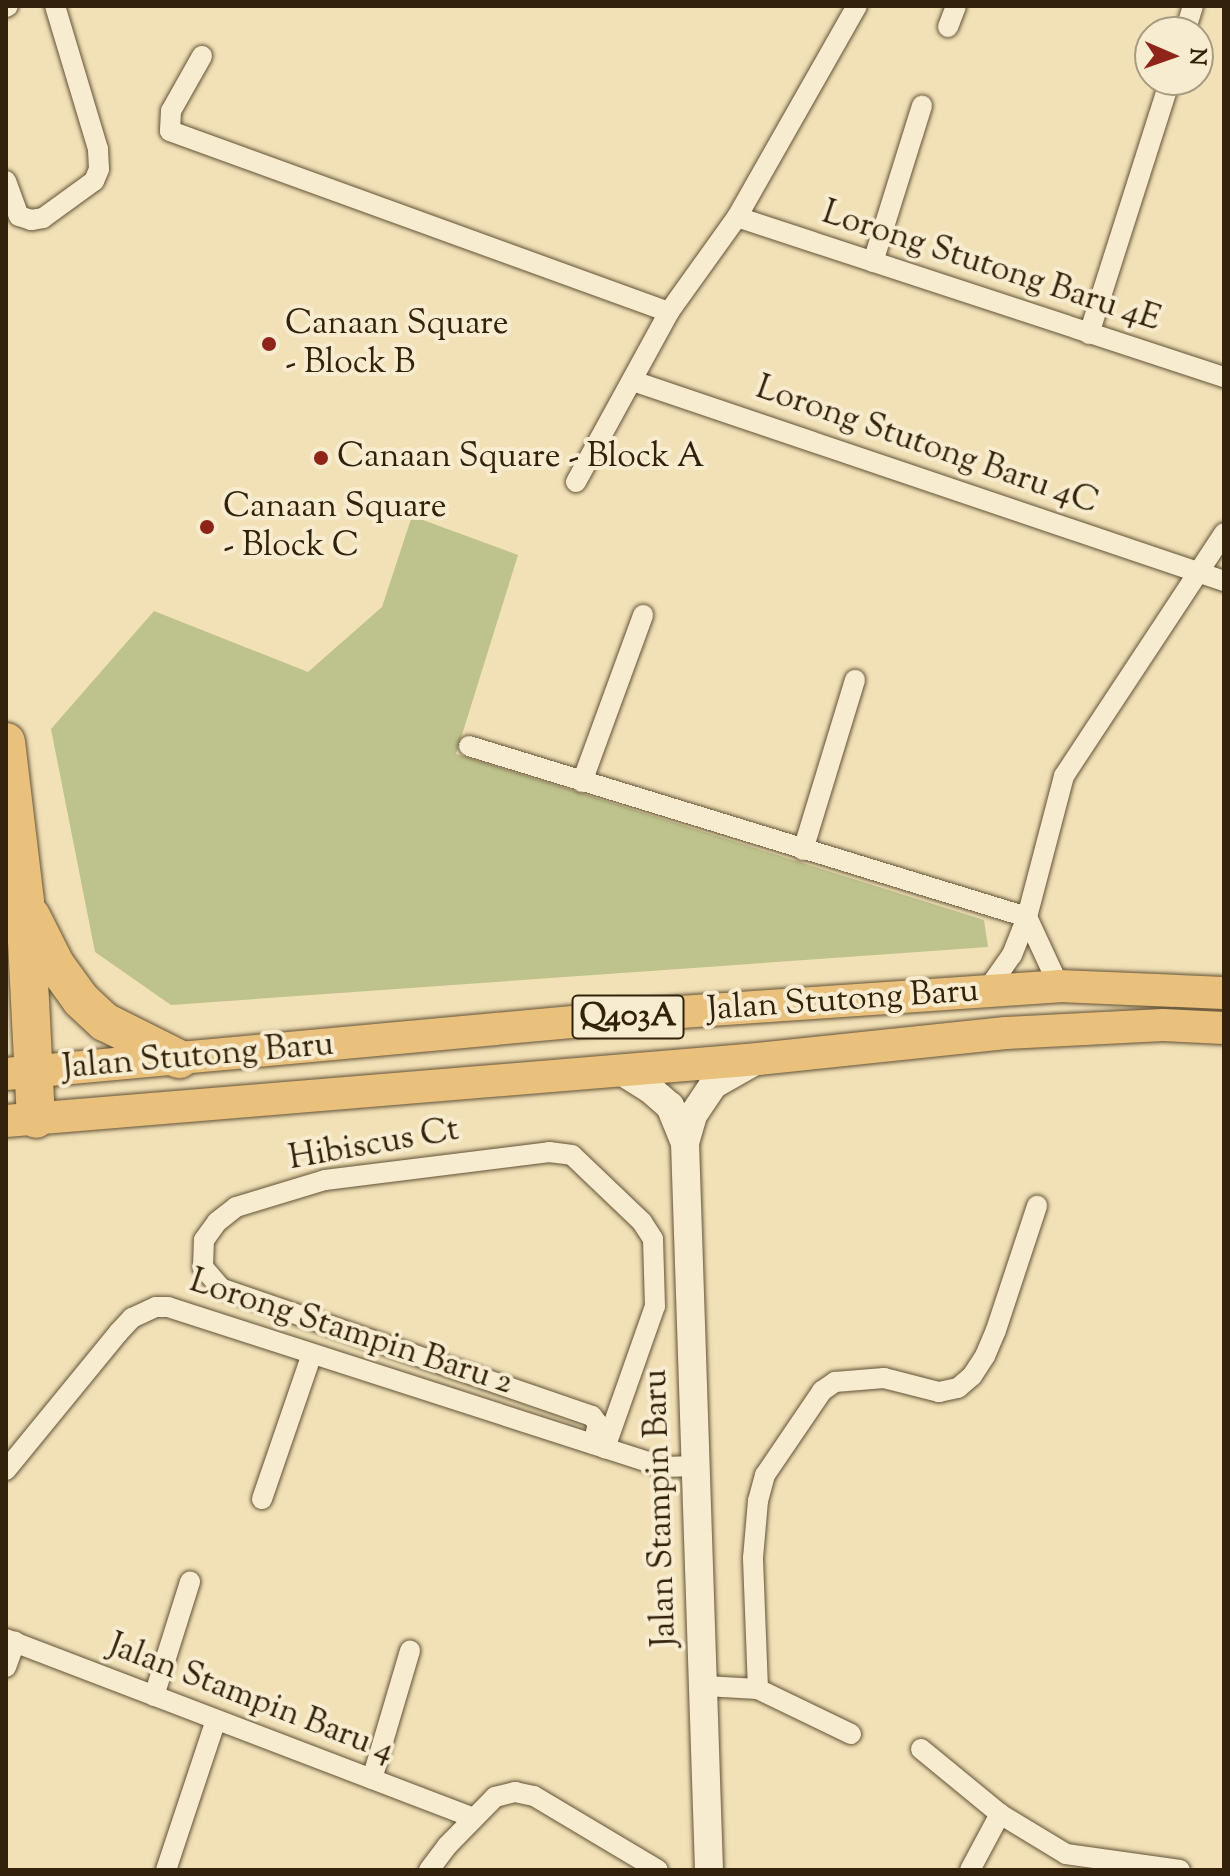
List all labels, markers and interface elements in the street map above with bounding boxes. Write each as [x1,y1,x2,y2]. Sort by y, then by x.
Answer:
north arrow [1134,16,1214,96]
text: N [1180,47,1212,66]
street label: Lorong Stutong Baru 4E [817,193,1165,341]
place label: Canaan Square - Block B [285,304,509,384]
marker: Canaan Square - Block B [260,335,278,353]
street label: Lorong Stutong Baru 4C [750,368,1104,524]
place label: Canaan Square - Block A [337,438,704,478]
marker: Canaan Square - Block A [312,449,330,467]
place label: Canaan Square - Block C [223,487,447,566]
marker: Canaan Square - Block C [198,518,216,536]
street label: Jalan Stutong Baru [706,971,980,1031]
road number: Q403A [570,989,686,1045]
street label: Jalan Stutong Baru [61,1025,335,1089]
street label: Hibiscus Ct [286,1110,462,1180]
street label: Lorong Stampin Baru 2 [184,1261,518,1405]
street label: Jalan Stampin Baru [636,1368,686,1648]
street label: Jalan Stampin Baru 4 [102,1626,400,1772]

